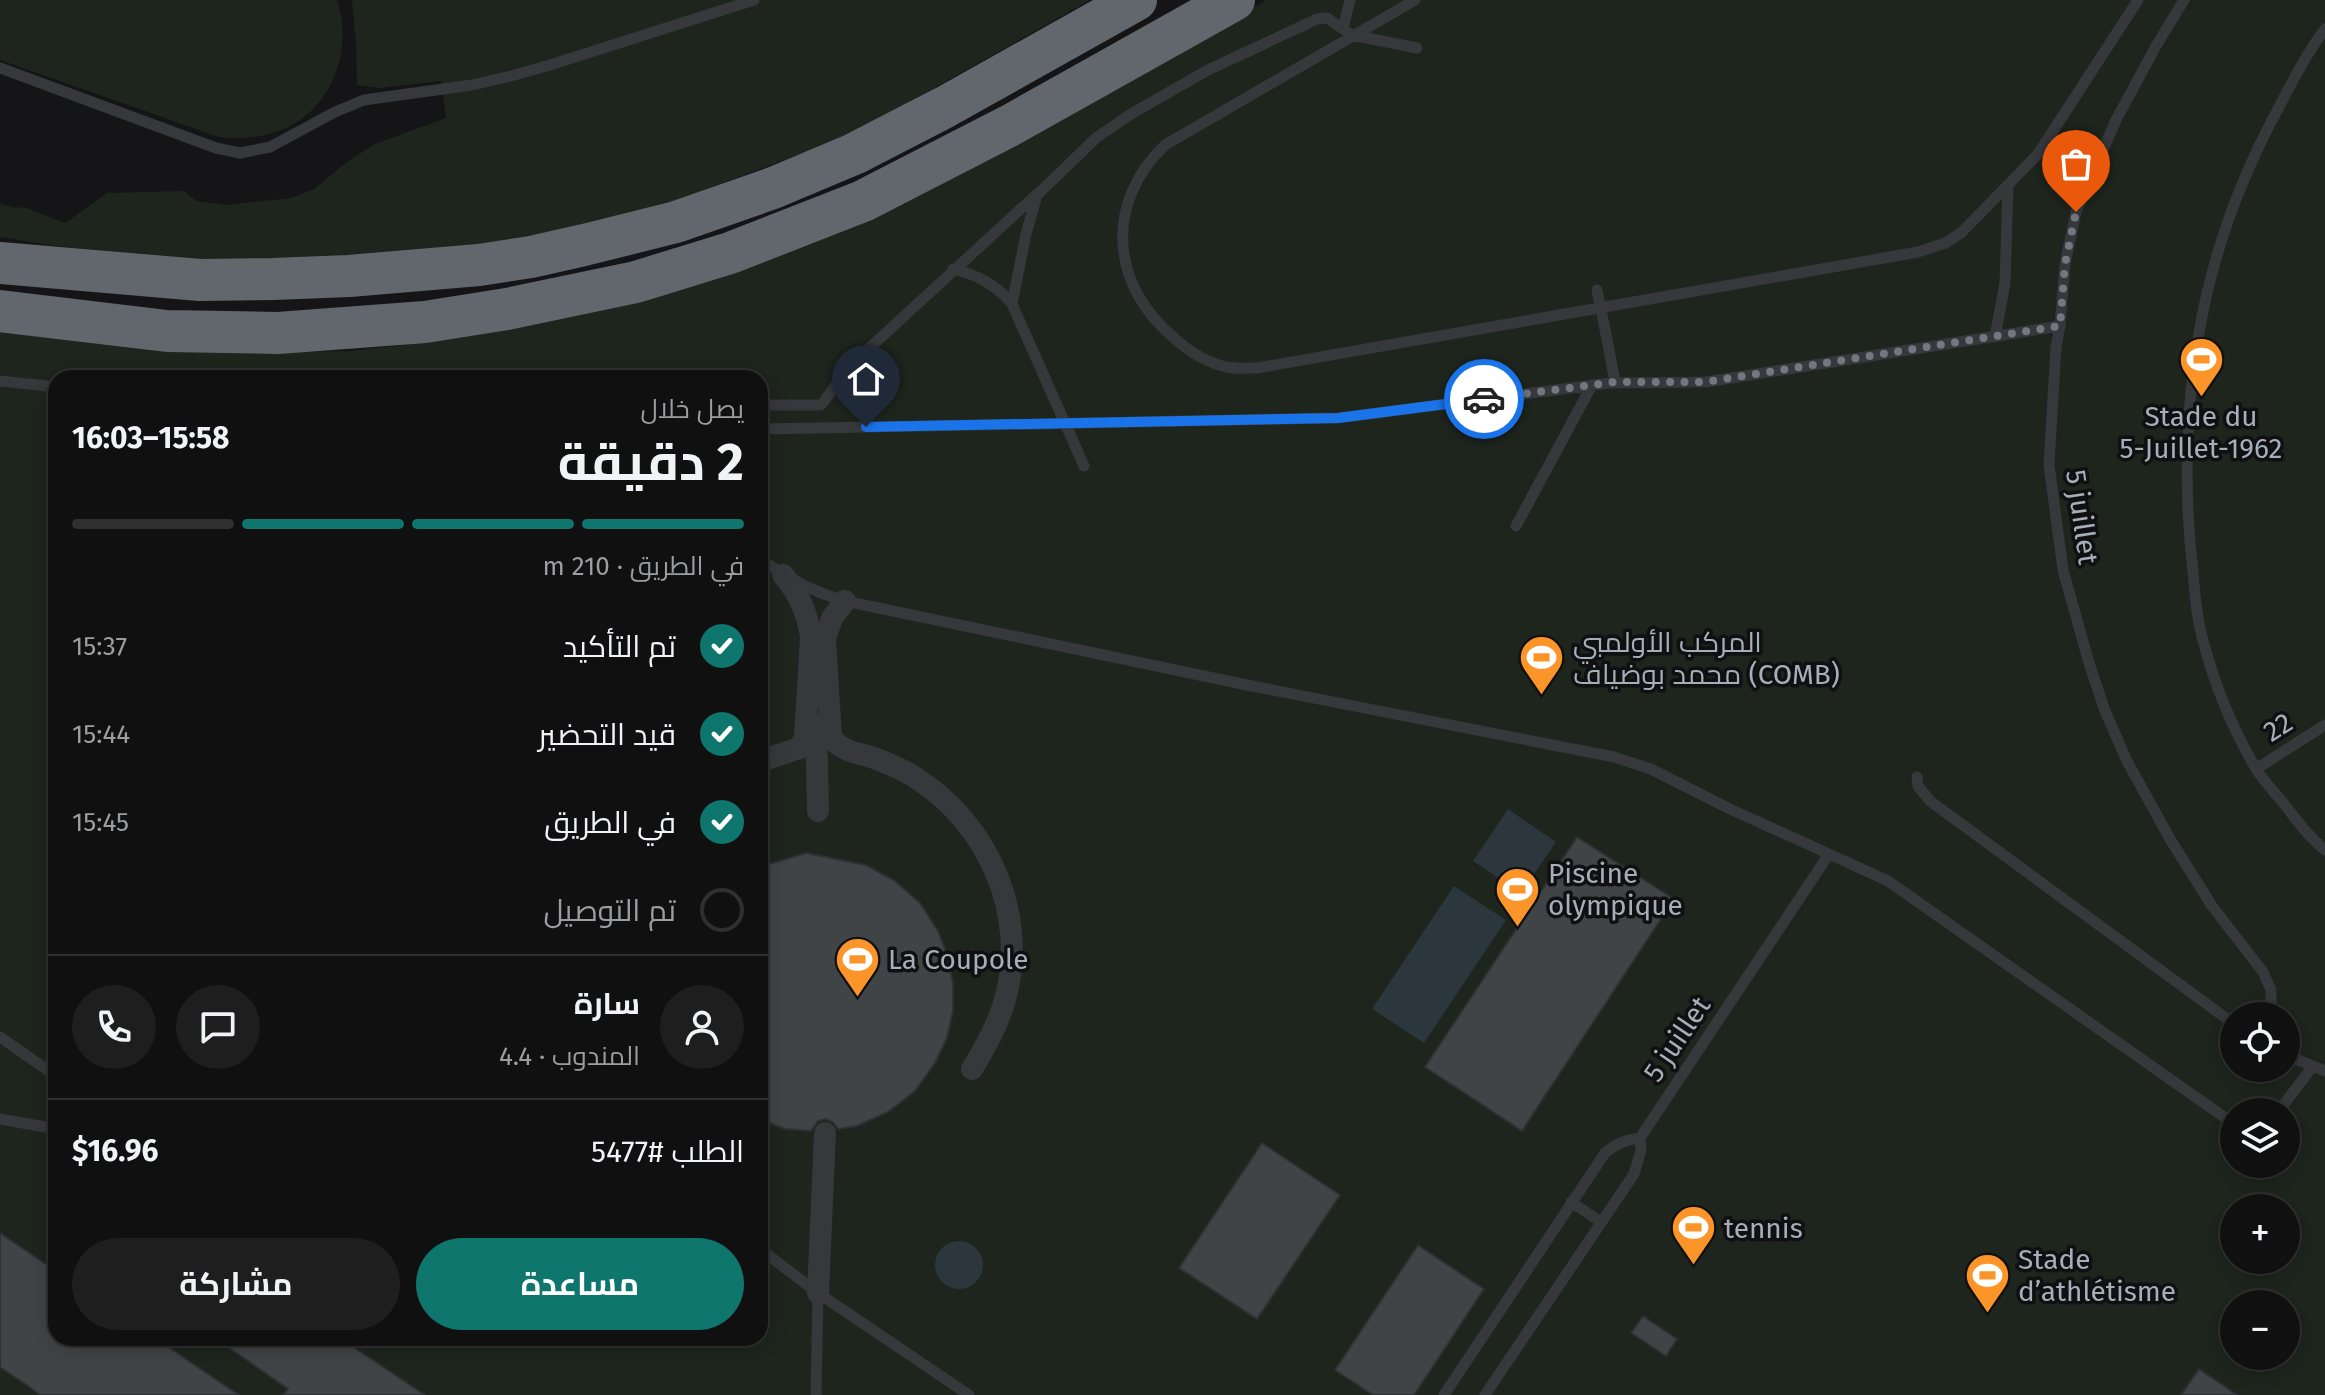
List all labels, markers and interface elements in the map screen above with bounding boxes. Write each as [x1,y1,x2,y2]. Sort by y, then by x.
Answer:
pin [2042,130,2110,212]
icon: bag [2054,142,2098,186]
sports icon: Stade du 5-Juillet-1962 [2177,335,2225,398]
pin [832,345,900,427]
icon: home [844,357,888,401]
courier [1444,359,1524,439]
icon: car [1462,377,1506,421]
text: يصل خلال [641,394,744,425]
place label: Stade du 5-Juillet-1962 [2120,400,2282,465]
text: 15:58–16:03 [72,420,229,456]
text: 2 دقيقة [558,431,744,494]
street label: 5 juillet [2059,468,2105,567]
text: في الطريق · 210 m [543,551,744,582]
icon: check [700,624,744,668]
place label: المركب الأولمبي محمد بوضياف (COMB) [1573,626,1840,691]
text: تم التأكيد [563,629,676,665]
text: 15:37 [72,631,127,662]
sports icon: المركب الأولمبي محمد بوضياف (COMB) [1518,634,1566,697]
street label: 22 [2257,706,2299,748]
icon: check [700,712,744,756]
text: قيد التحضير [538,717,676,753]
text: 15:44 [72,719,130,750]
icon: check [700,800,744,844]
text: في الطريق [544,805,676,841]
text: 15:45 [72,807,129,838]
place label: Piscine olympique [1548,857,1683,922]
sports icon: Piscine olympique [1493,865,1541,928]
text: تم التوصيل [543,893,676,929]
sports icon: La Coupole [833,935,881,998]
place label: La Coupole [888,943,1028,976]
button: phone [72,985,156,1069]
button: chat [176,985,260,1069]
button: person [660,985,744,1069]
text: سارة [574,986,640,1022]
street label: 5 juillet [1637,990,1718,1088]
map controls [2220,1002,2300,1370]
button: locate [2220,1002,2300,1082]
text: المندوب · 4.4 [499,1041,640,1072]
button: layers [2220,1098,2300,1178]
text: $16.96 [72,1133,159,1169]
text: الطلب #5477 [591,1134,744,1170]
button: + [2220,1194,2300,1274]
sports icon: tennis [1669,1204,1717,1267]
place label: tennis [1724,1212,1803,1245]
button: مشاركة [72,1238,400,1330]
button: مساعدة [416,1238,744,1330]
place label: Stade d’athlétisme [2018,1243,2176,1308]
sports icon: Stade d’athlétisme [1963,1251,2011,1314]
button: − [2220,1290,2300,1370]

